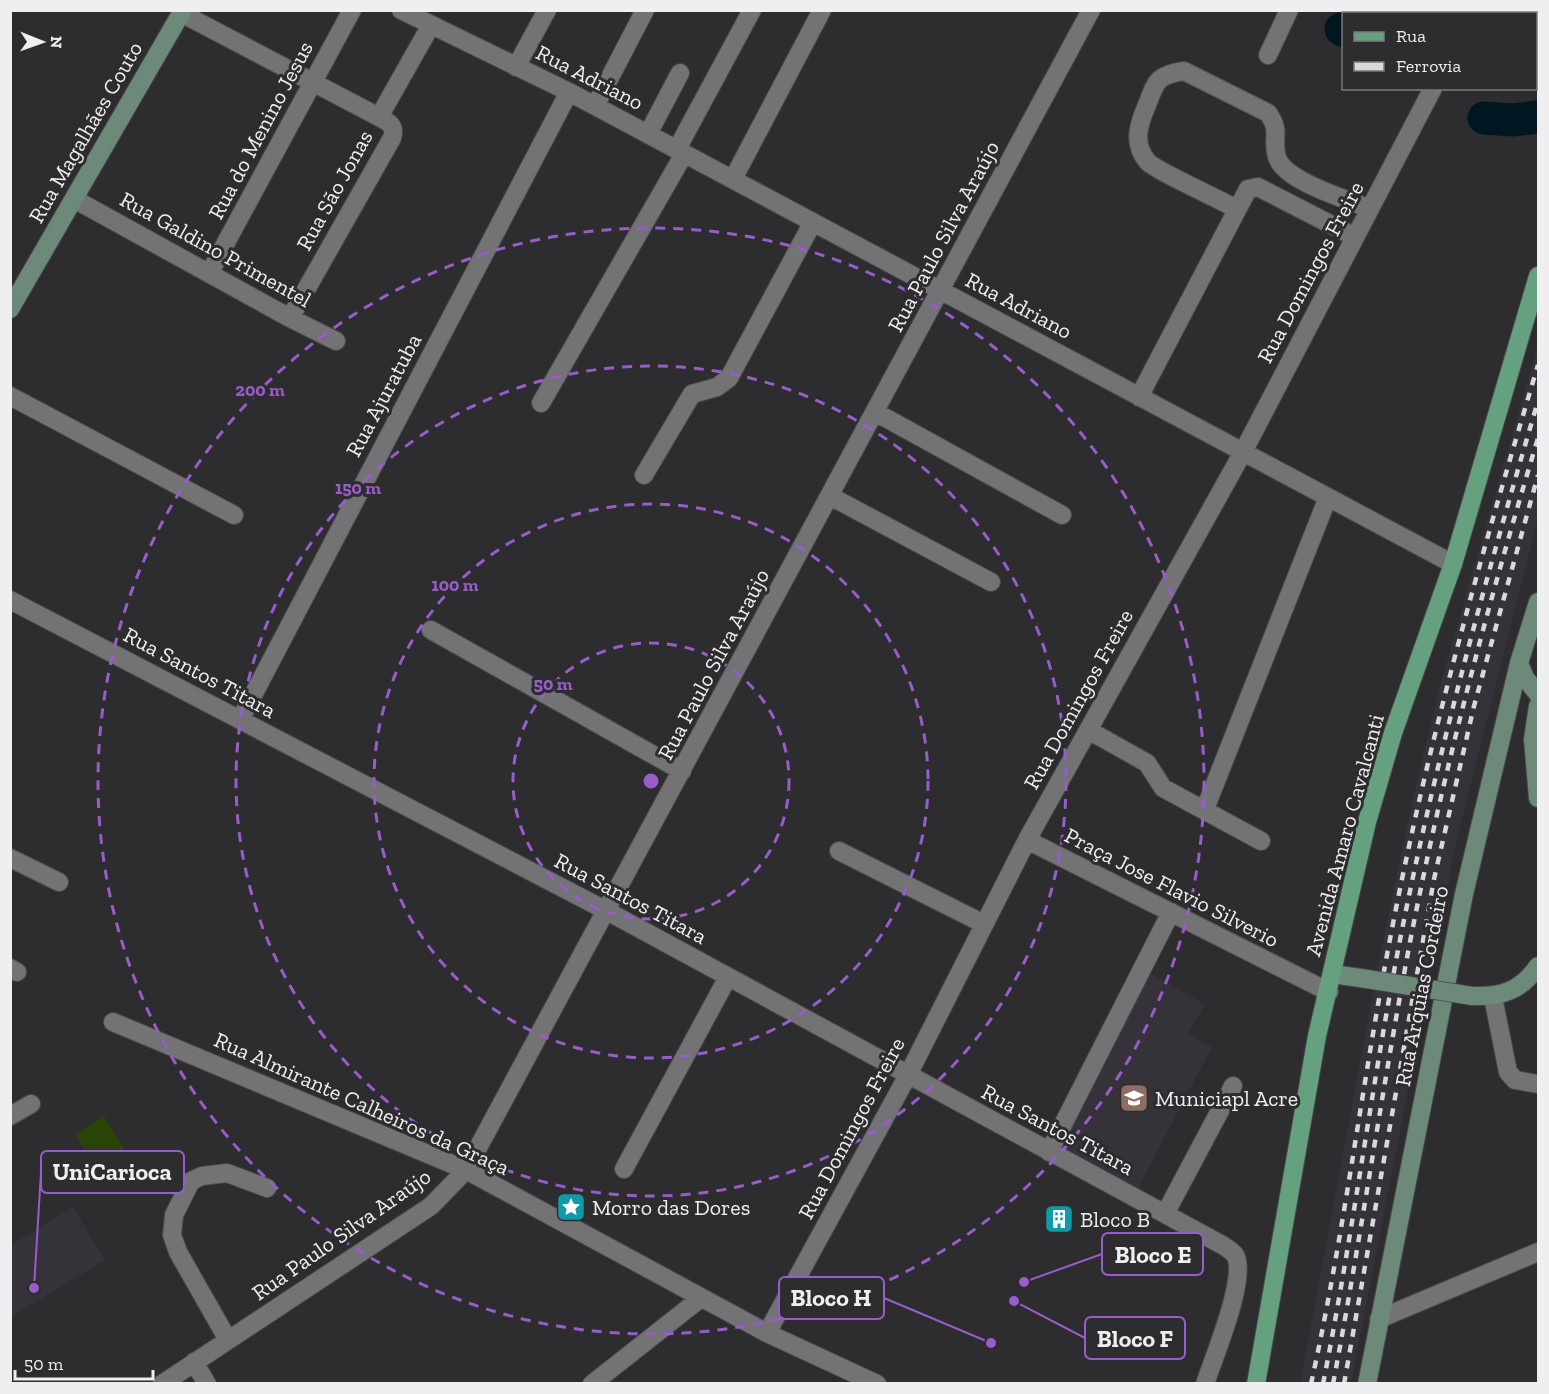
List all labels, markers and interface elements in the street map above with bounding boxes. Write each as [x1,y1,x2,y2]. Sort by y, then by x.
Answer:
north arrow [12,12,72,72]
legend [1342,12,1537,90]
text: Rua [1396,25,1426,47]
text: N [47,36,66,49]
street label: Rua Magalhães Couto [22,37,148,228]
street label: Rua do Menino Jesus [202,37,319,224]
street label: Rua Adriano [532,39,648,116]
text: Ferrovia [1396,55,1461,77]
street label: Rua São Jonas [290,125,379,255]
street label: Rua Paulo Silva Araújo [882,136,1005,336]
street label: Rua Domingos Freire [1251,177,1370,368]
street label: Rua Galdino Primentel [115,186,316,313]
street label: Rua Adriano [961,266,1077,345]
street label: Rua Ajuratuba [340,329,427,461]
text: 200 m [235,379,285,401]
text: 150 m [335,477,381,499]
street label: Rua Paulo Silva Araújo [652,564,775,764]
text: 100 m [431,574,479,596]
street label: Rua Domingos Freire [1018,605,1139,794]
street label: Rua Santos Titara [119,621,281,724]
text: 50 m [534,673,573,695]
street label: Avenida Amaro Cavalcanti [1299,711,1390,959]
centre of rings [641,771,661,791]
street label: Praça Jose Flavio Silverio [1060,822,1283,953]
street label: Rua Santos Titara [550,847,712,950]
street label: Rua Arquias Cordeiro [1389,884,1454,1089]
street label: Rua Almirante Calheiros da Graça [210,1026,514,1181]
street label: Rua Domingos Freire [792,1033,911,1224]
street label: Rua Santos Titara [977,1078,1139,1181]
school or university icon: Municiapl Acre [1118,1082,1150,1114]
place label: Municiapl Acre [1155,1085,1298,1112]
callout: UniCarioca [41,1151,184,1193]
text: UniCarioca [52,1157,172,1186]
street label: Rua Paulo Silva Araújo [247,1163,436,1306]
place icon: Morro das Dores [555,1191,587,1223]
place label: Morro das Dores [592,1194,750,1221]
building icon: Bloco B [1043,1203,1075,1235]
place label: Bloco B [1080,1206,1150,1233]
callout: Bloco E [1102,1233,1203,1275]
text: Bloco E [1115,1240,1191,1269]
callout: Bloco H [779,1277,884,1319]
text: Bloco H [791,1283,871,1312]
callout: Bloco F [1085,1317,1185,1359]
text: Bloco F [1097,1324,1174,1353]
scale bar [15,1343,153,1381]
text: 50 m [24,1353,64,1375]

